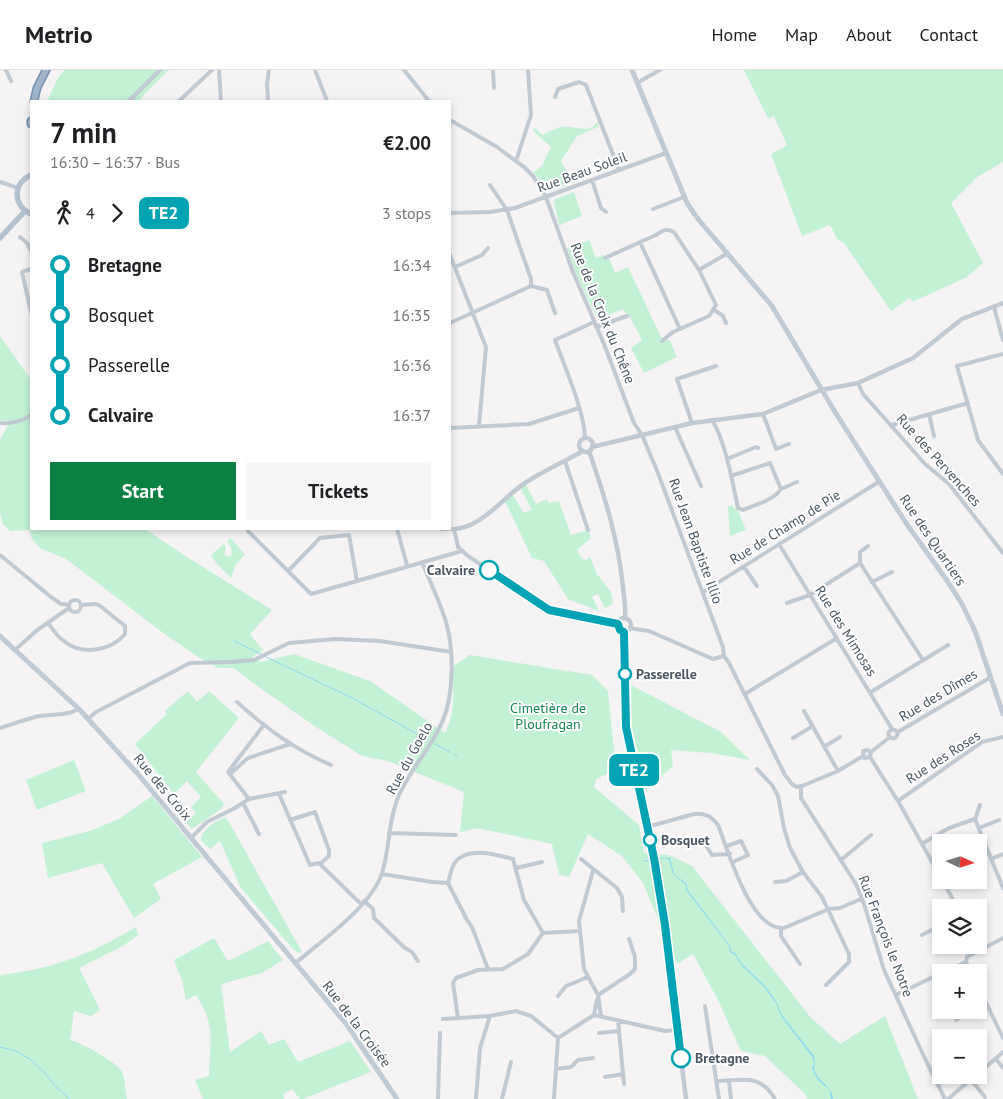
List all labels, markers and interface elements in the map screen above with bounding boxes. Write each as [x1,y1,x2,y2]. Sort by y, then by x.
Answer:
text: Metrio [25,19,93,50]
text: Home [711,23,757,46]
text: Map [785,23,818,46]
text: About [846,23,892,46]
text: Contact [920,23,978,46]
text: 7 min [50,114,117,151]
text: €2.00 [383,131,431,155]
street label: Rue Beau Soleil [535,147,629,197]
text: 16:30 – 16:37 · Bus [50,152,180,172]
icon: walk [50,199,78,227]
icon: forward [103,199,131,227]
text: TE2 [149,201,179,224]
text: 4 [86,203,95,223]
text: 3 stops [382,203,431,223]
street label: Rue de la Croix du Chêne [566,240,640,386]
text: Bretagne [88,253,162,277]
text: 16:34 [393,255,431,275]
text: Bosquet [88,303,154,327]
text: 16:35 [393,305,431,325]
text: Passerelle [88,353,170,377]
text: 16:36 [393,355,431,375]
text: Calvaire [88,403,153,427]
text: 16:37 [393,405,431,425]
street label: Rue des Pervenches [893,410,985,510]
button: Start [50,462,236,520]
button: Tickets [246,462,431,520]
street label: Rue Jean Baptiste Illio [665,476,727,606]
street label: Rue de Champ de Pie [726,486,844,568]
street label: Rue des Quartiers [896,491,970,589]
marker: Calvaire [479,560,499,580]
place label: Calvaire [427,561,475,579]
street label: Rue des Mimosas [811,582,881,680]
place label: Passerelle [636,665,697,683]
street label: Rue des Dîmes [896,665,980,725]
marker: Passerelle [618,667,632,681]
park label: Cimetière de Ploufragan [510,699,586,733]
street label: Rue du Goelo [382,719,436,797]
street label: Rue des Roses [902,726,984,788]
street label: Rue des Croix [130,750,196,824]
line badge: TE2 [605,754,663,786]
text: TE2 [619,758,649,781]
place label: Bosquet [661,831,710,849]
marker: Bosquet [643,833,657,847]
north arrow [932,834,988,889]
map controls [932,834,987,1084]
street label: Rue François le Notre [855,873,917,999]
button: layers [932,899,987,954]
button: + [932,964,987,1019]
street label: Rue de la Croisée [319,977,395,1071]
button: − [932,1029,987,1084]
marker: Bretagne [671,1048,691,1068]
place label: Bretagne [695,1049,749,1067]

